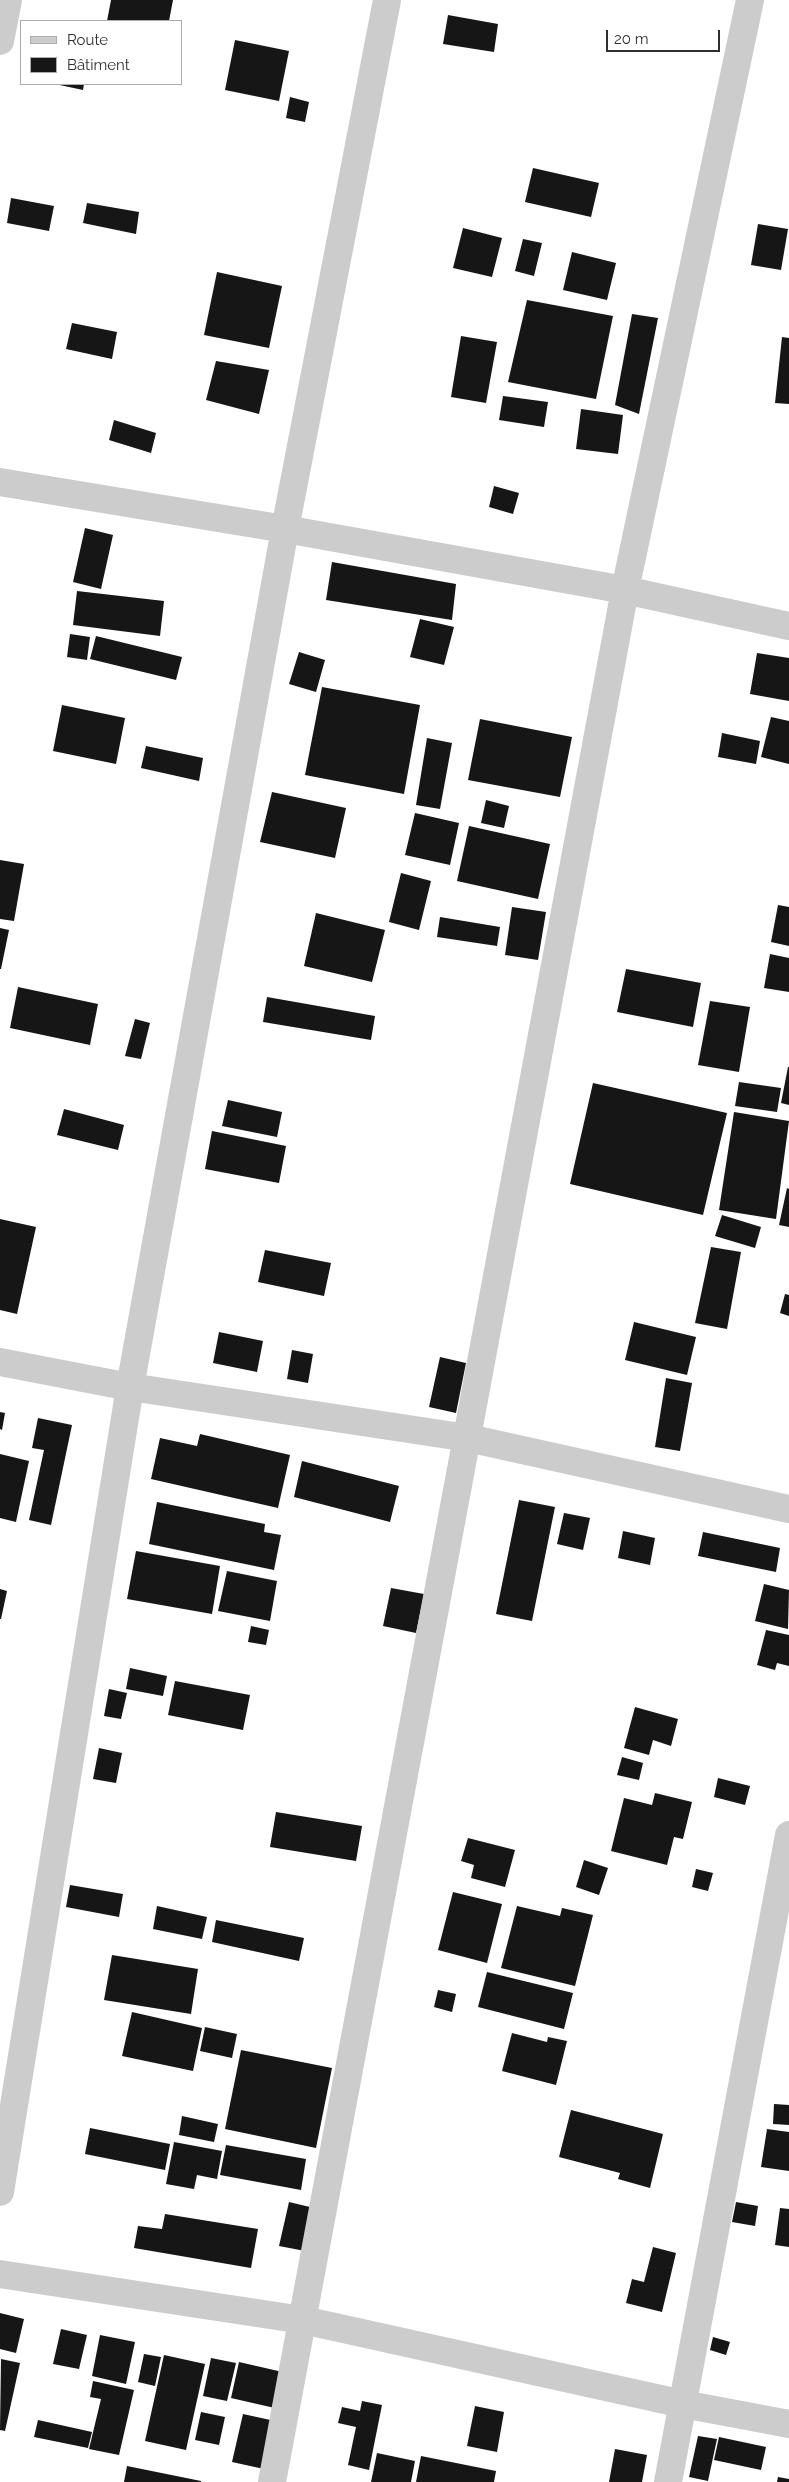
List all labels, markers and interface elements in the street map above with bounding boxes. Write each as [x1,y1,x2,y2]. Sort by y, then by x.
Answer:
legend [20,20,182,85]
scale bar [609,20,723,52]
text: 20 m [614,30,649,48]
text: Route [67,31,108,49]
text: Bâtiment [67,56,130,74]

